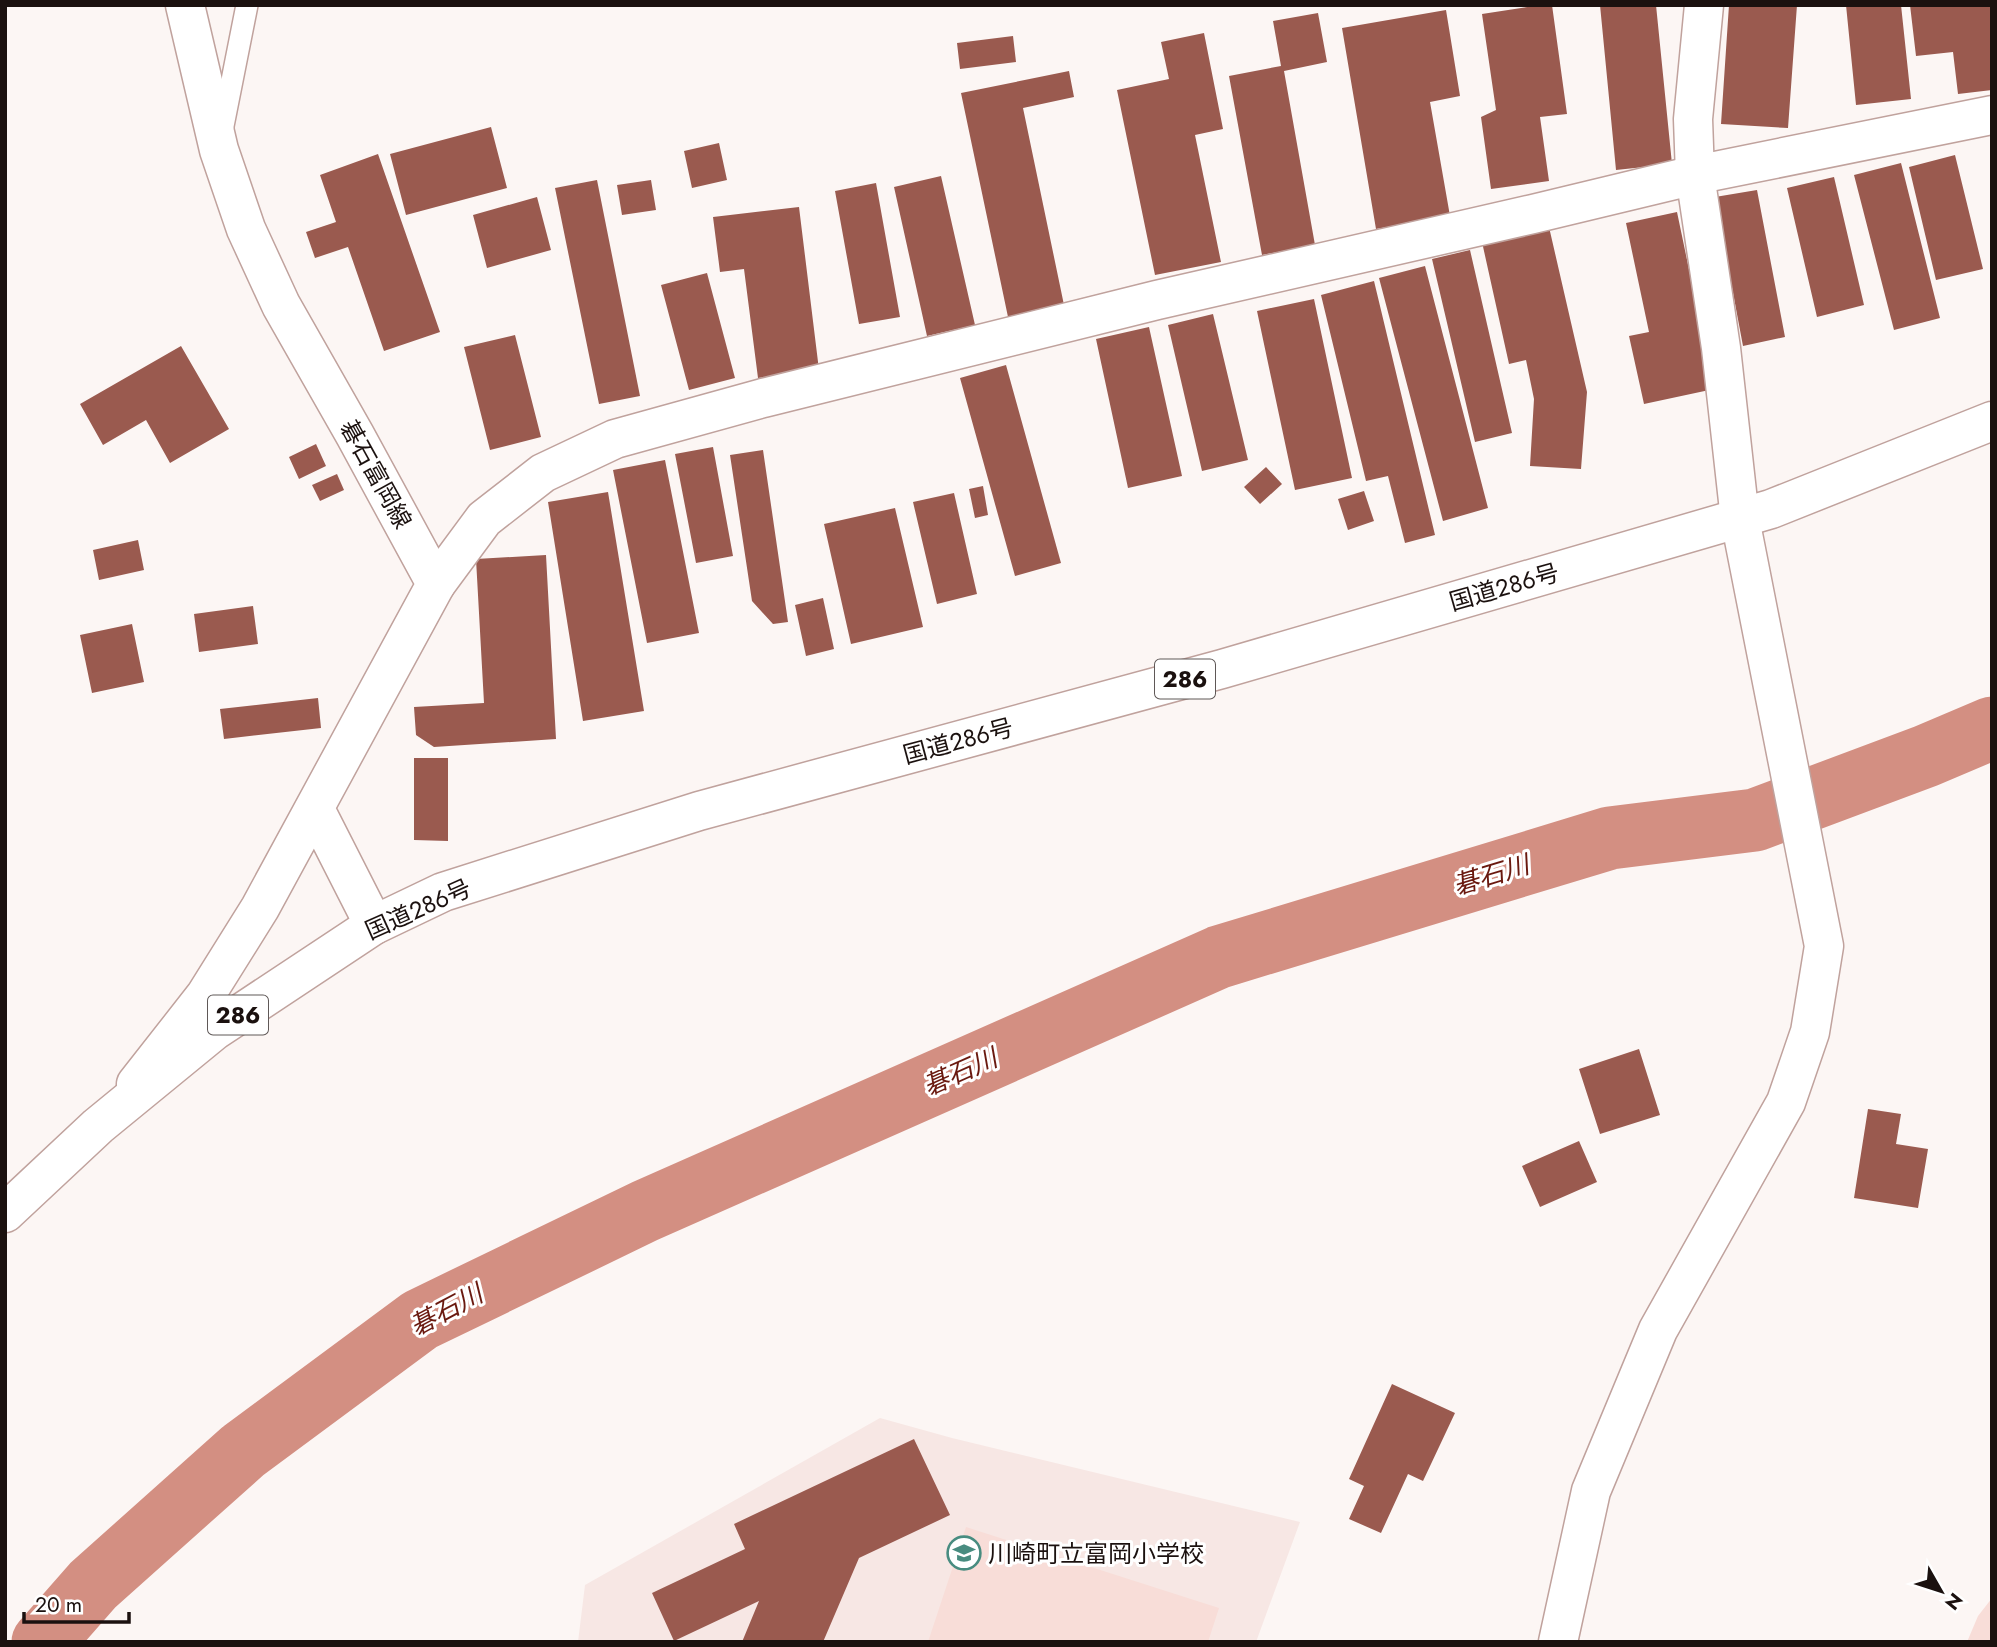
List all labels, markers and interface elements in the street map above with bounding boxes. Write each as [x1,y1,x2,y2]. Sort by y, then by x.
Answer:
street label: 碁石富岡線 [332,413,420,535]
street label: 国道286号 [1445,555,1563,619]
road number: 286 [1155,660,1215,698]
street label: 国道286号 [899,710,1017,772]
water label: 碁石川 [1448,845,1537,905]
street label: 国道286号 [359,870,477,948]
road number: 286 [208,996,268,1034]
water label: 碁石川 [917,1038,1006,1105]
water label: 碁石川 [403,1274,492,1345]
school or university icon: 川崎町立富岡小学校 [945,1534,983,1572]
place label: 川崎町立富岡小学校 [988,1536,1204,1571]
north arrow [1906,1556,1976,1626]
scale bar [24,1580,130,1624]
text: N [1939,1587,1969,1616]
text: 20 m [35,1590,82,1620]

